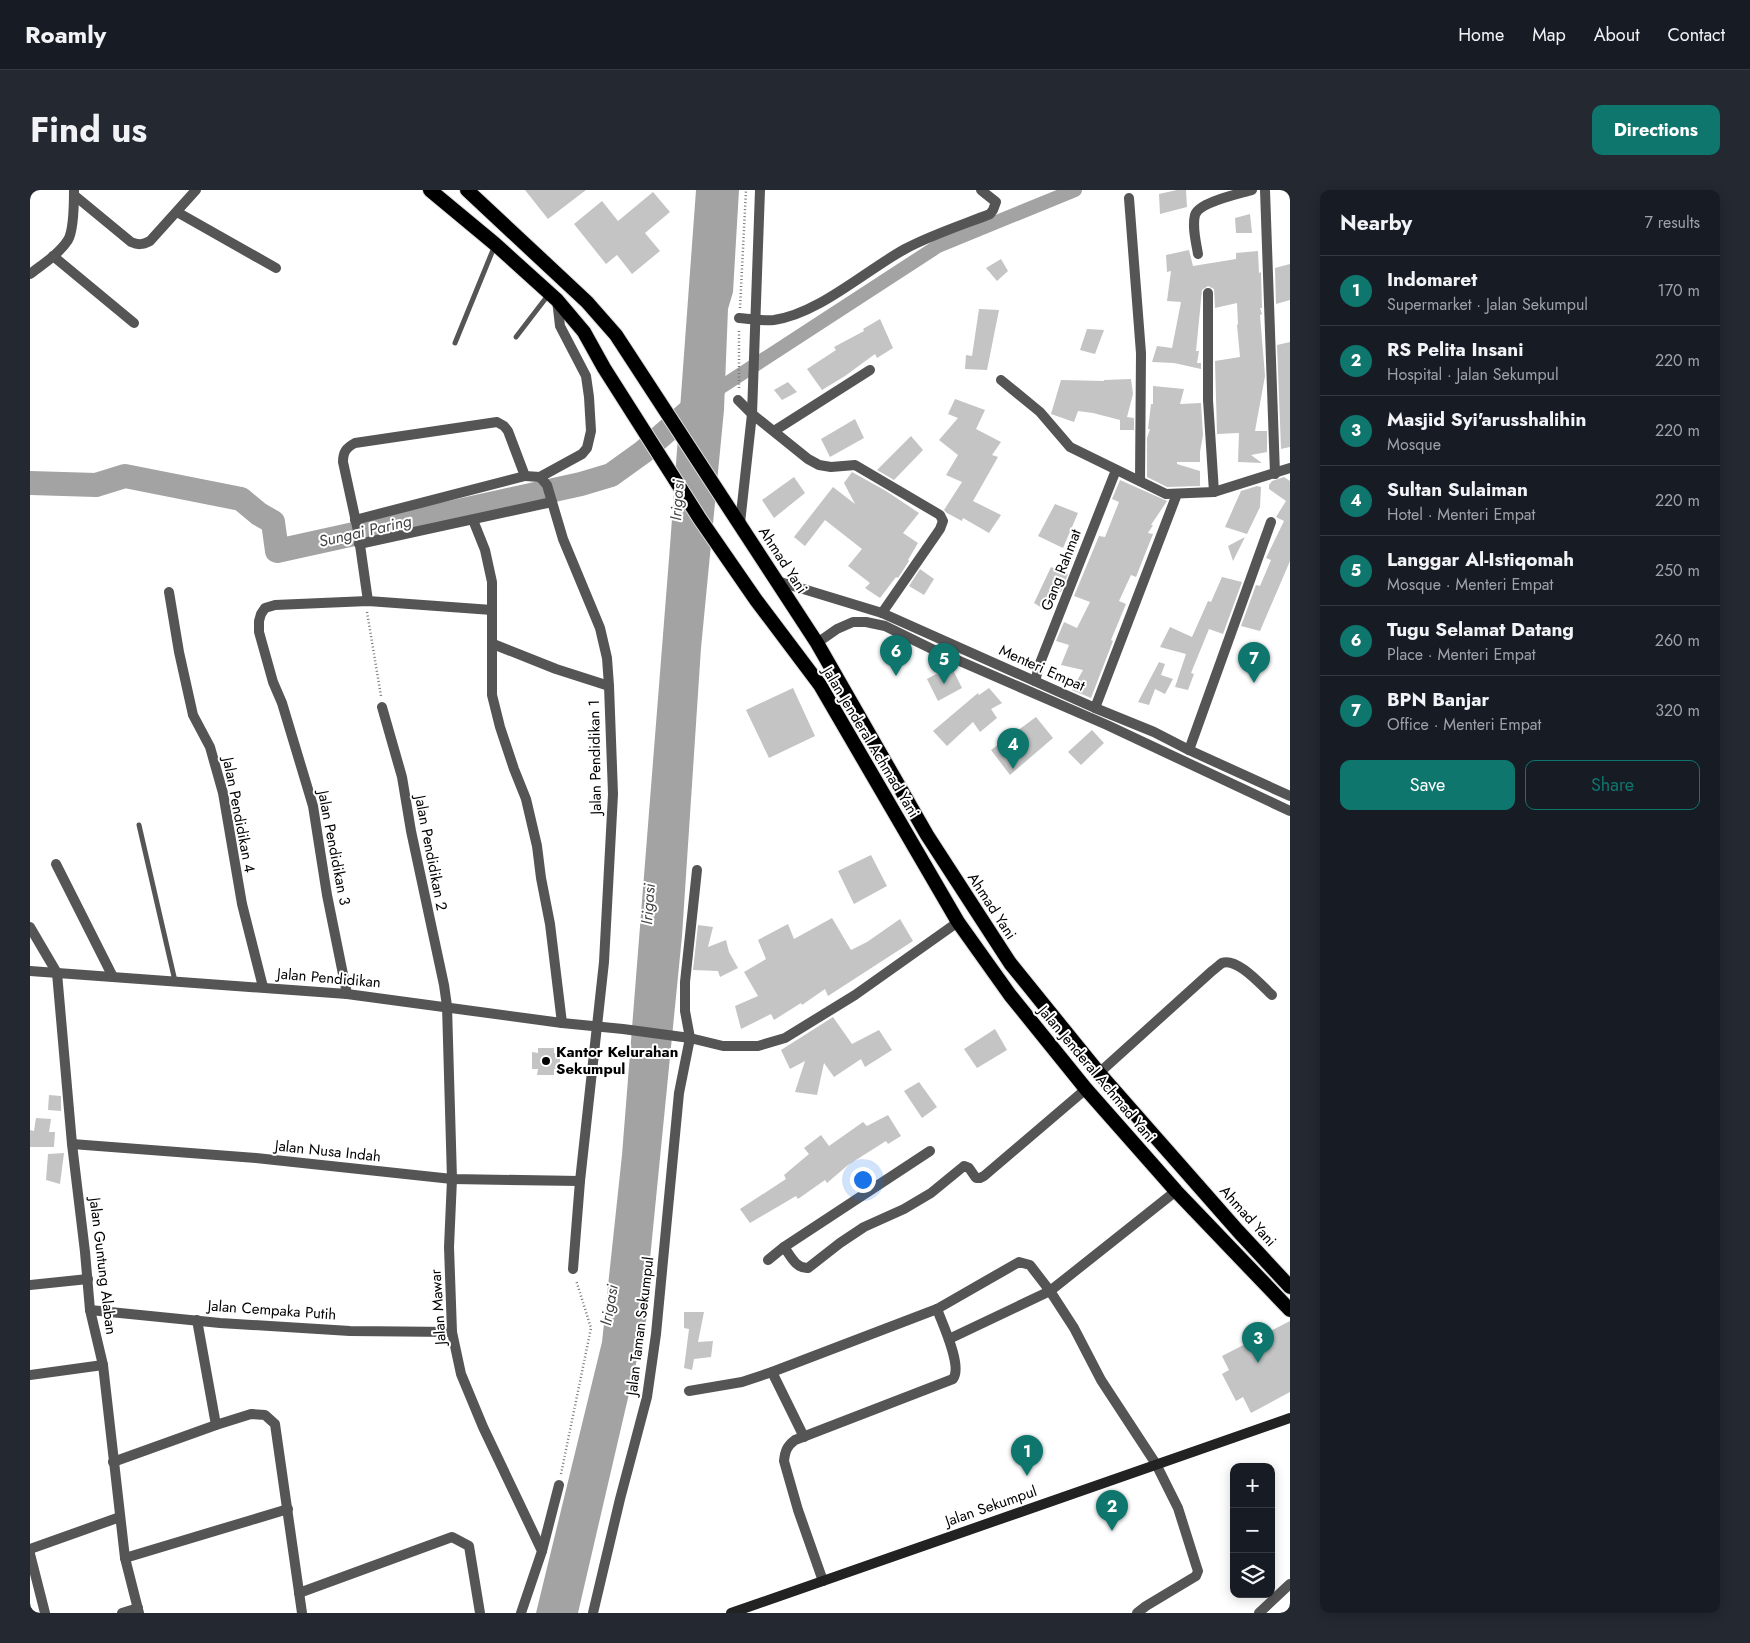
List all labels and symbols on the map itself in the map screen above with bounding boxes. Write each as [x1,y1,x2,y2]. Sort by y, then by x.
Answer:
water label: Irigasi [664,478,690,521]
water label: Sungai Paring [316,509,414,553]
street label: Ahmad Yani [753,522,813,598]
street label: Gang Rahmat [1035,526,1087,614]
pin: 6 [880,635,912,676]
street label: Menteri Empat [996,639,1089,697]
pin: 7 [1238,642,1270,683]
pin: 5 [928,643,960,684]
street label: Jalan Jenderal Achmad Yani [816,661,925,822]
street label: Jalan Pendidikan 1 [583,699,607,817]
pin: 4 [997,728,1029,769]
street label: Jalan Pendidikan 4 [217,753,261,875]
street label: Jalan Pendidikan 3 [312,787,356,907]
street label: Jalan Pendidikan 2 [409,792,453,912]
street label: Ahmad Yani [962,868,1022,944]
water label: Irigasi [635,882,661,925]
street label: Jalan Pendidikan [274,962,382,993]
street label: Jalan Jenderal Achmad Yani [1032,999,1161,1147]
place label: Kantor Kelurahan Sekumpul [556,1041,678,1080]
marker: Kantor Kelurahan Sekumpul [540,1055,552,1067]
street label: Jalan Nusa Indah [272,1134,382,1167]
your location [850,1167,876,1193]
street label: Ahmad Yani [1215,1181,1281,1251]
street label: Jalan Guntung Alaban [83,1194,122,1336]
street label: Jalan Taman Sekumpul [620,1255,659,1399]
street label: Jalan Mawar [424,1268,452,1348]
water label: Irigasi [594,1282,624,1327]
street label: Jalan Cempaka Putih [205,1294,337,1325]
pin: 3 [1242,1322,1274,1363]
pin: 1 [1011,1435,1043,1476]
street label: Jalan Sekumpul [940,1480,1040,1533]
pin: 2 [1096,1490,1128,1531]

